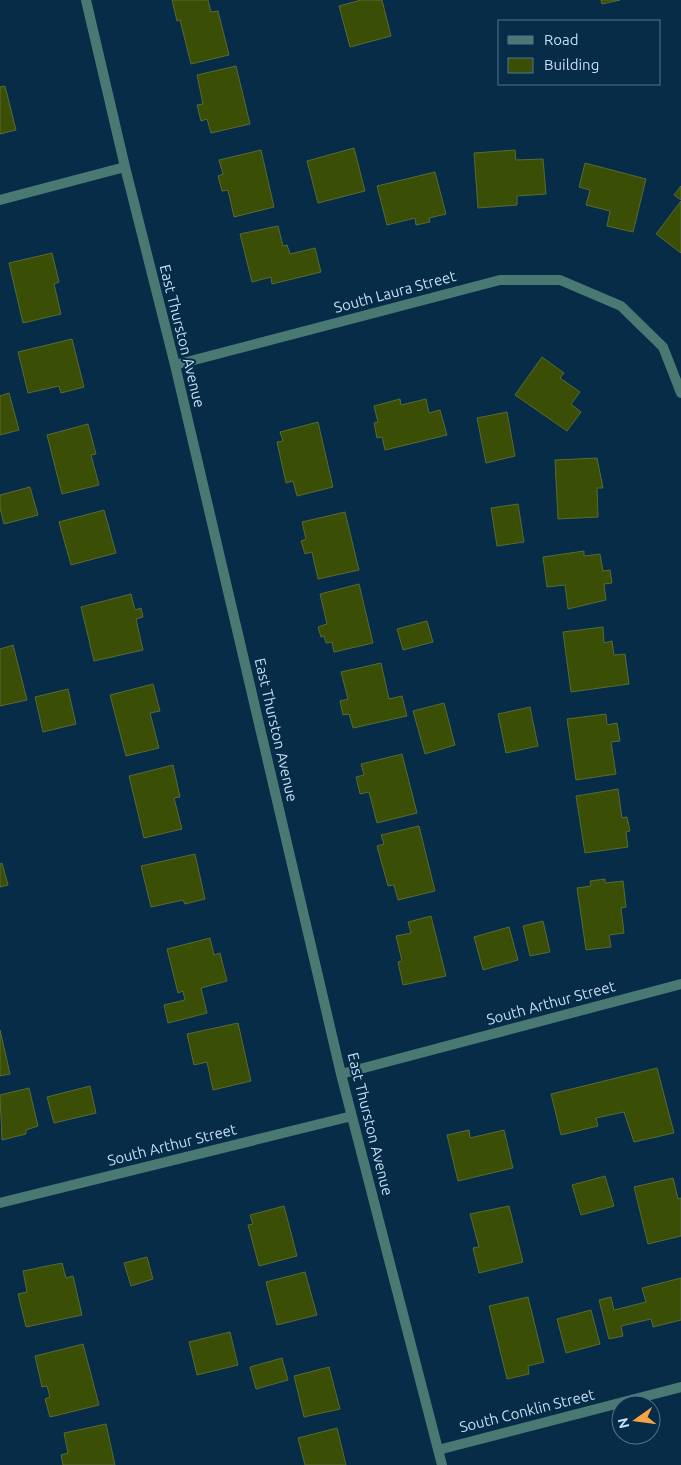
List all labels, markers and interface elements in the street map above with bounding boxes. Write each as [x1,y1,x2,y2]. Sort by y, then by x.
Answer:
legend [498,20,661,85]
text: Road [544,31,579,48]
text: Building [544,56,599,73]
street label: East Thurston Avenue [156,263,208,409]
street label: South Laura Street [332,267,458,316]
street label: East Thurston Avenue [252,656,301,803]
street label: South Arthur Street [485,977,617,1028]
street label: East Thurston Avenue [344,1051,396,1197]
street label: South Arthur Street [106,1120,238,1169]
street label: South Conklin Street [458,1385,596,1436]
north arrow [611,1395,661,1445]
text: N [614,1416,632,1430]

